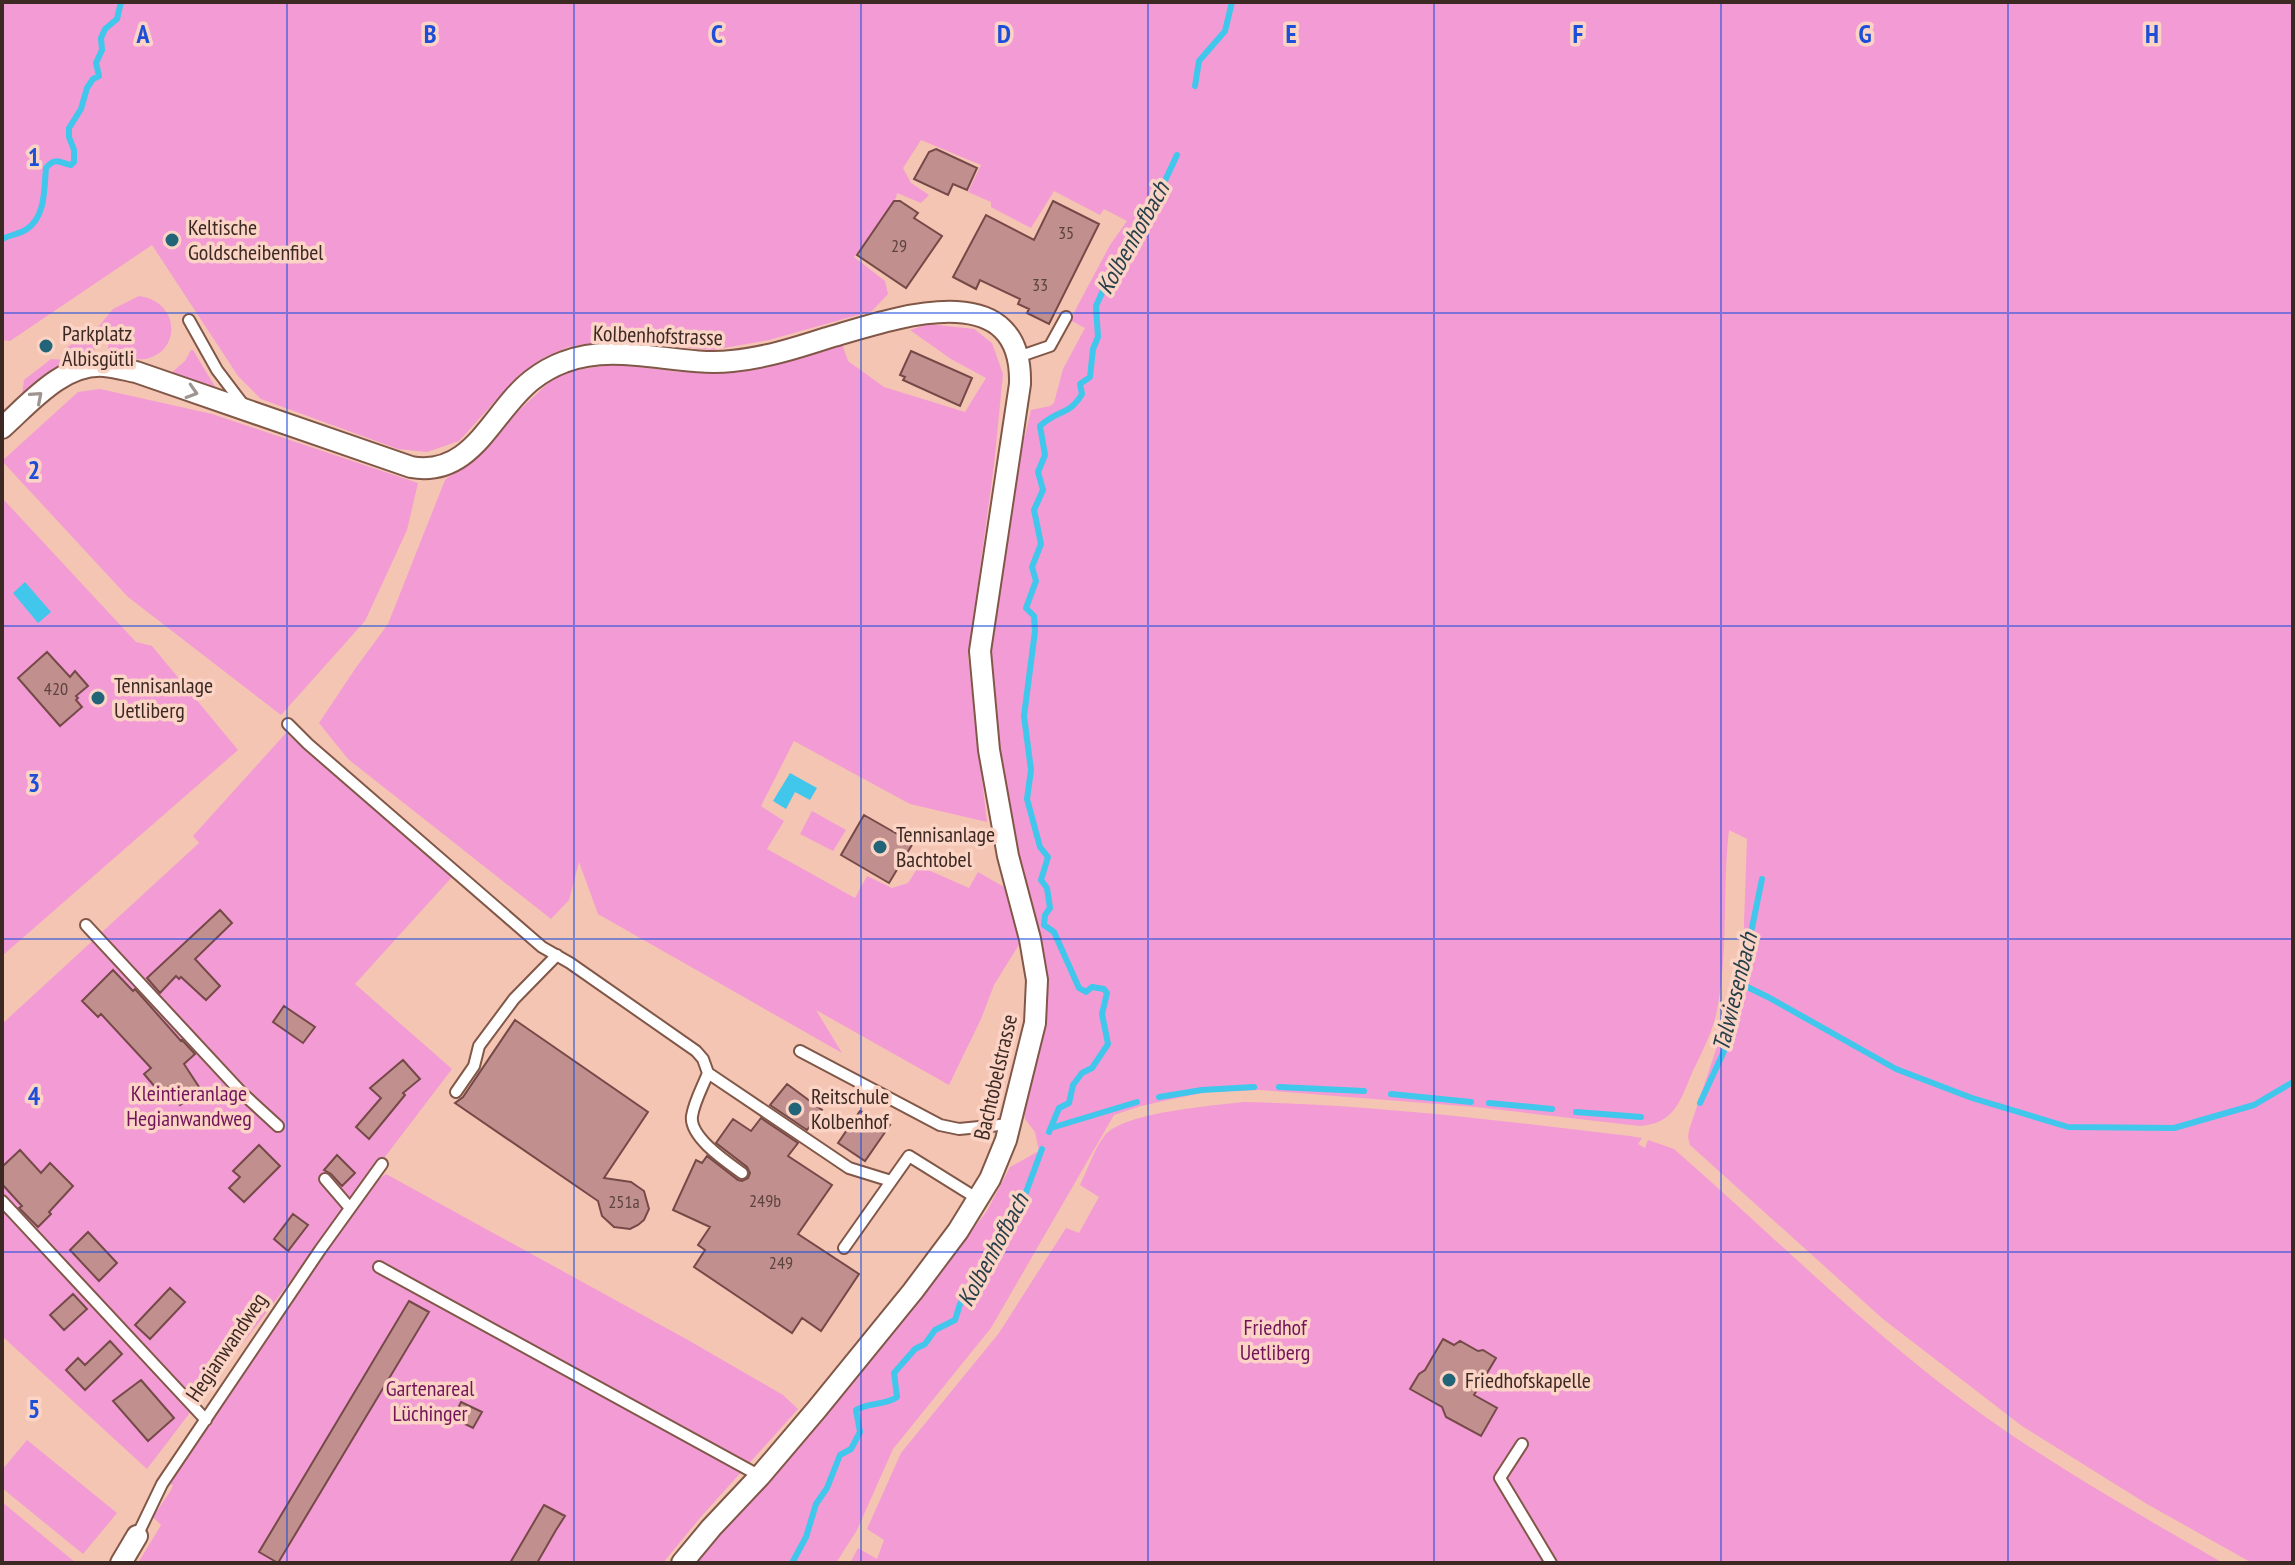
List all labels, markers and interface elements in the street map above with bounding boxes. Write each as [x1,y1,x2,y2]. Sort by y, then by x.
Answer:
text: A [135,17,150,50]
text: B [424,17,437,50]
text: C [711,17,723,50]
text: D [997,17,1011,50]
text: E [1285,17,1297,50]
text: F [1573,17,1584,50]
text: G [1858,17,1872,50]
text: H [2145,17,2159,50]
text: 1 [28,140,40,173]
water label: Kolbenhofbach [1089,175,1177,299]
place label: Keltische Goldscheibenfibel [188,213,324,266]
house number: 35 [1058,221,1074,244]
marker: Keltische Goldscheibenfibel [163,231,181,249]
house number: 29 [891,234,907,257]
house number: 33 [1032,273,1048,296]
place label: Parkplatz Albisgütli [62,319,134,372]
street label: Kolbenhofstrasse [593,319,723,351]
marker: Parkplatz Albisgütli [37,337,55,355]
one-way arrow [185,383,199,399]
one-way arrow [27,393,42,407]
text: 2 [28,453,40,486]
place label: Tennisanlage Uetliberg [114,671,213,724]
house number: 420 [44,677,68,700]
marker: Tennisanlage Uetliberg [89,689,107,707]
text: 3 [28,766,40,799]
place label: Tennisanlage Bachtobel [896,820,995,873]
marker: Tennisanlage Bachtobel [871,838,889,856]
water label: Talwiesenbach [1705,928,1765,1054]
street label: Bachtobelstrasse [967,1011,1023,1143]
text: 4 [28,1079,41,1112]
park label: Kleintieranlage Hegianwandweg [126,1079,252,1132]
place label: Reitschule Kolbenhof [811,1082,890,1135]
marker: Reitschule Kolbenhof [786,1100,804,1118]
water label: Kolbenhofbach [950,1187,1036,1312]
house number: 249b [749,1189,781,1212]
house number: 251a [608,1190,640,1213]
house number: 249 [769,1251,793,1274]
street label: Hegianwandweg [179,1287,273,1407]
park label: Friedhof Uetliberg [1240,1313,1310,1366]
place label: Friedhofskapelle [1465,1366,1591,1394]
marker: Friedhofskapelle [1440,1371,1458,1389]
park label: Gartenareal Lüchinger [386,1374,475,1427]
text: 5 [28,1392,40,1425]

